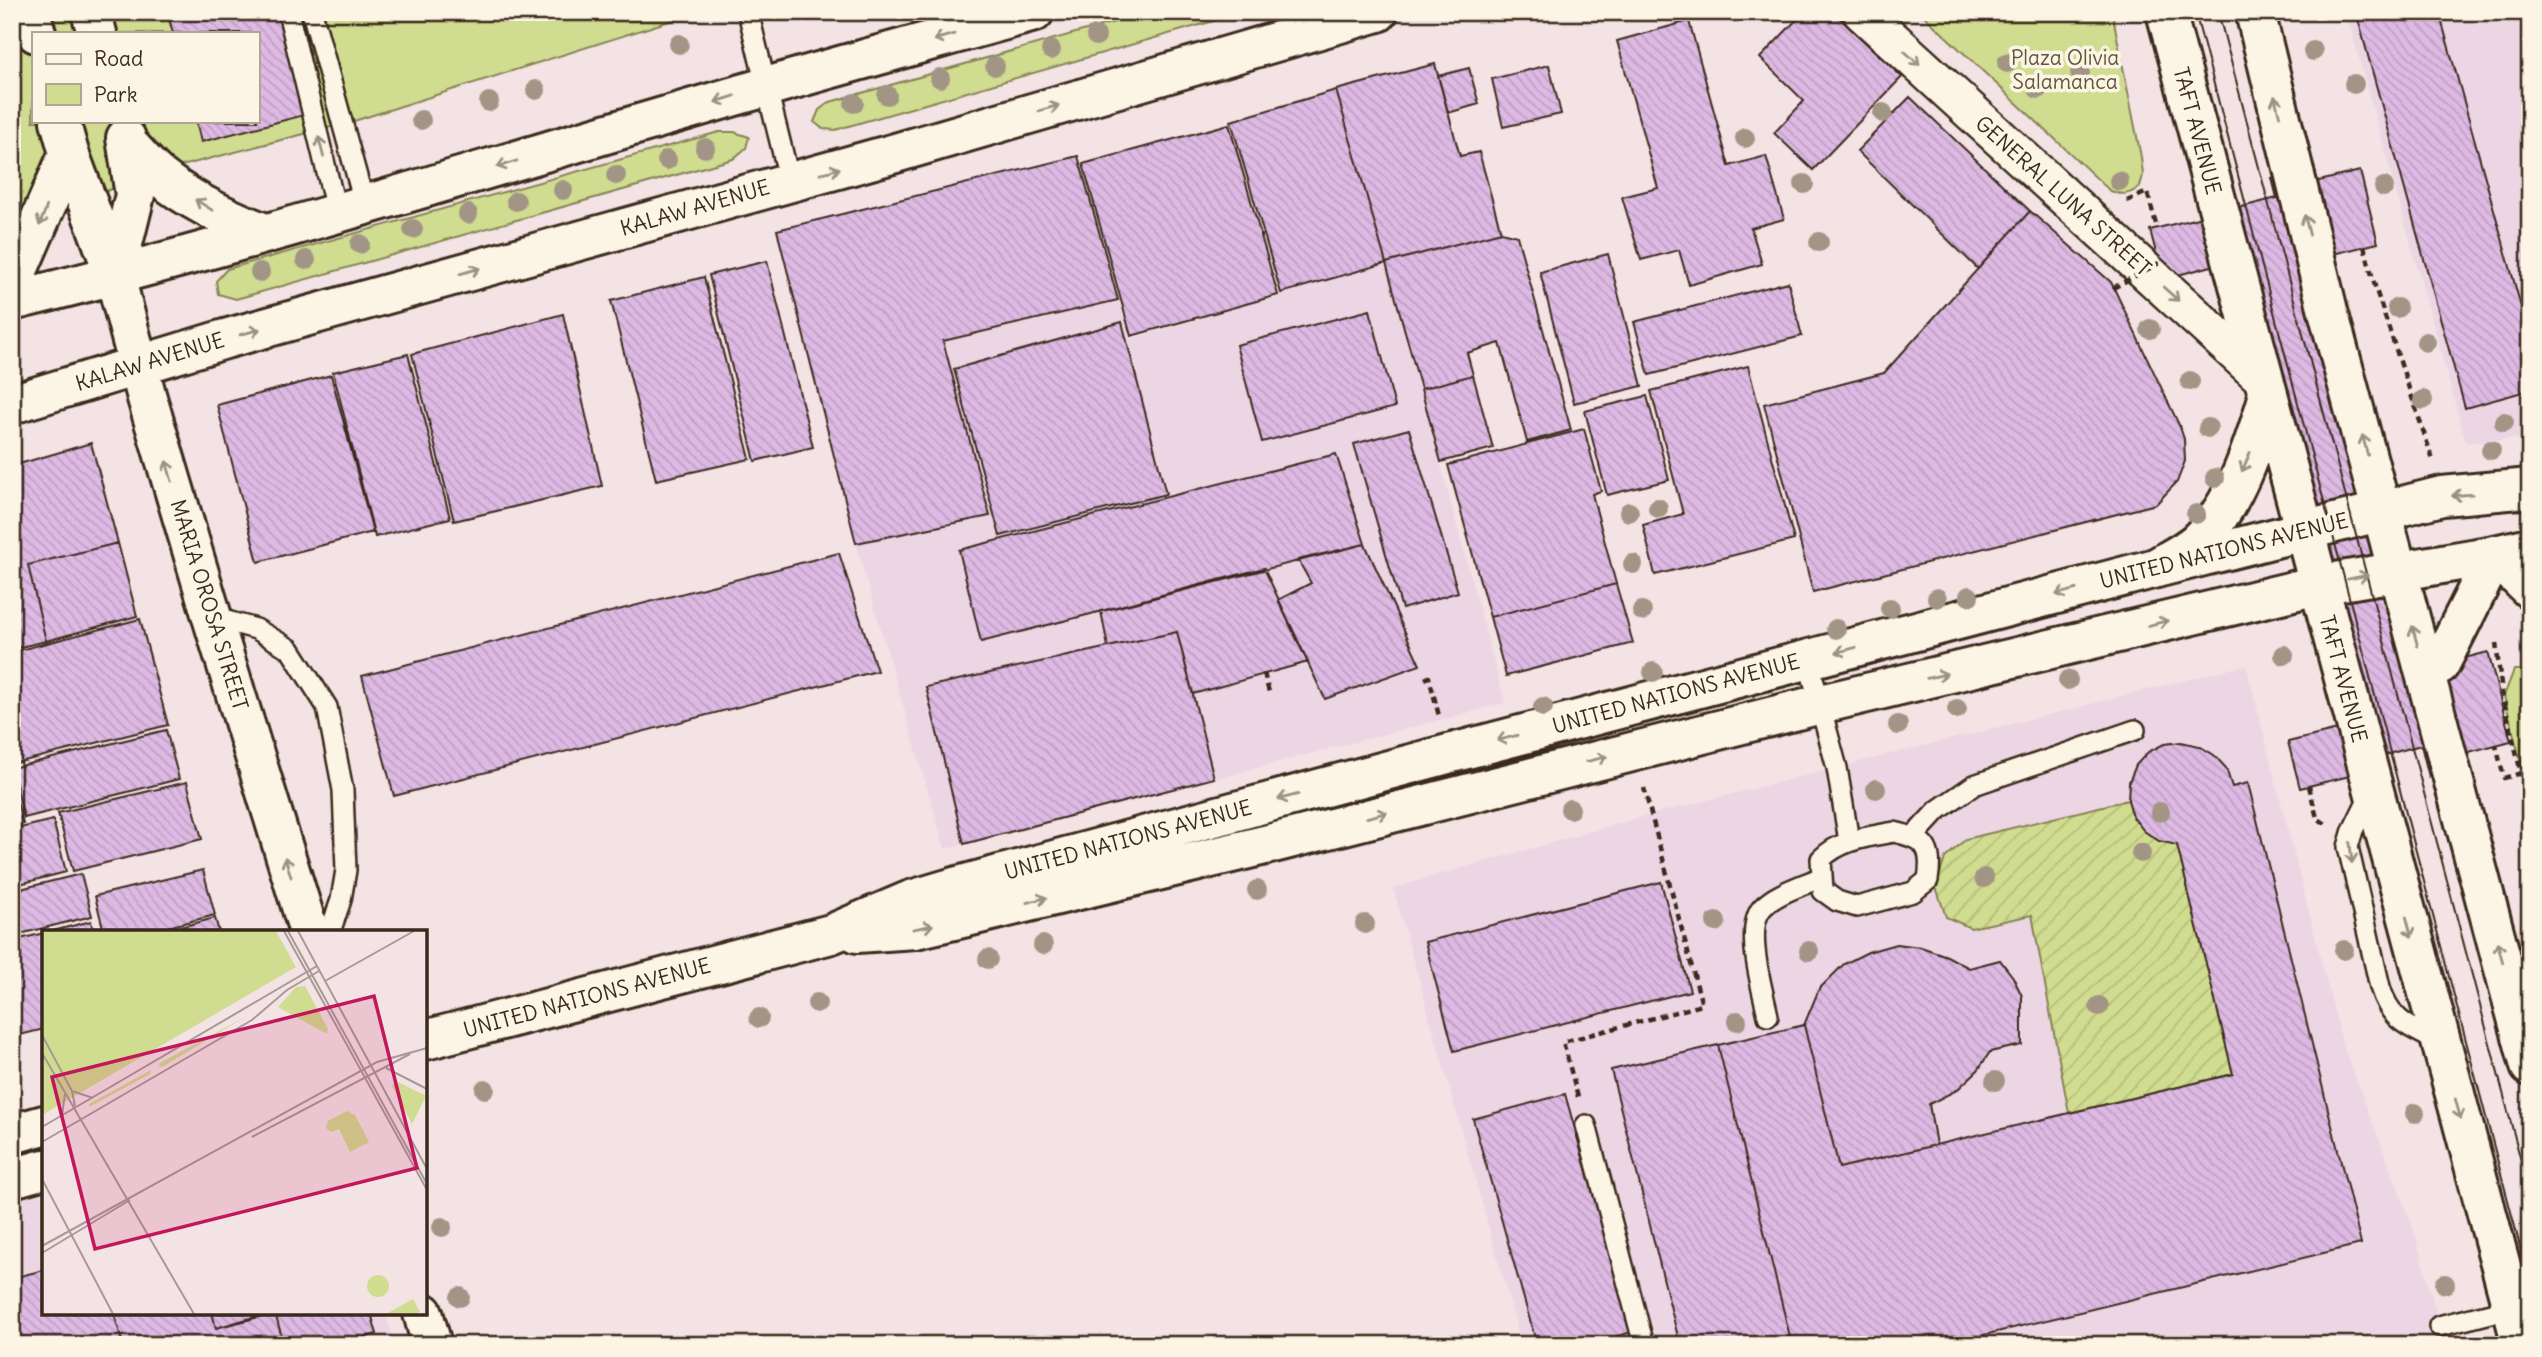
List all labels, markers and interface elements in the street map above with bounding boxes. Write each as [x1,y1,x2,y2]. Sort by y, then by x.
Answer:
one-way arrow [934,31,956,44]
legend [32,32,259,122]
park label: Plaza Olivia Salamanca [2011,44,2119,95]
text: Road [94,45,143,72]
one-way arrow [1903,50,1921,66]
street label: TAFT AVENUE [2167,64,2227,198]
text: Park [94,81,137,108]
one-way arrow [715,93,737,106]
one-way arrow [2270,95,2283,118]
one-way arrow [1037,101,1060,114]
street label: GENERAL LUNA STREET [1970,110,2157,282]
one-way arrow [314,136,327,159]
one-way arrow [497,158,519,171]
one-way arrow [819,163,841,176]
street label: KALAW AVENUE [617,173,773,242]
one-way arrow [194,197,214,211]
one-way arrow [35,204,48,226]
one-way arrow [2300,214,2313,237]
one-way arrow [458,264,480,277]
one-way arrow [2162,286,2180,302]
one-way arrow [239,325,261,338]
street label: KALAW AVENUE [72,326,228,397]
one-way arrow [2357,435,2370,457]
one-way arrow [2238,451,2251,473]
one-way arrow [161,460,174,482]
one-way arrow [2451,488,2474,501]
street label: MARIA OROSA STREET [165,496,254,714]
street label: UNITED NATIONS AVENUE [2097,507,2351,594]
one-way arrow [2346,570,2369,584]
one-way arrow [2055,586,2077,599]
street label: TAFT AVENUE [2313,612,2373,746]
one-way arrow [2146,616,2169,630]
one-way arrow [2408,625,2421,648]
one-way arrow [1835,644,1858,657]
street label: UNITED NATIONS AVENUE [1549,647,1803,740]
one-way arrow [1925,669,1948,682]
one-way arrow [1496,732,1519,745]
one-way arrow [1585,752,1608,765]
one-way arrow [1277,791,1299,804]
street label: UNITED NATIONS AVENUE [1001,793,1255,886]
one-way arrow [1365,808,1388,821]
one-way arrow [2345,841,2358,864]
one-way arrow [281,856,294,878]
one-way arrow [1025,893,1048,906]
one-way arrow [2404,916,2417,938]
one-way arrow [911,920,934,934]
inset map [42,930,427,1315]
one-way arrow [2493,942,2506,964]
street label: UNITED NATIONS AVENUE [460,951,714,1044]
one-way arrow [2453,1098,2466,1120]

